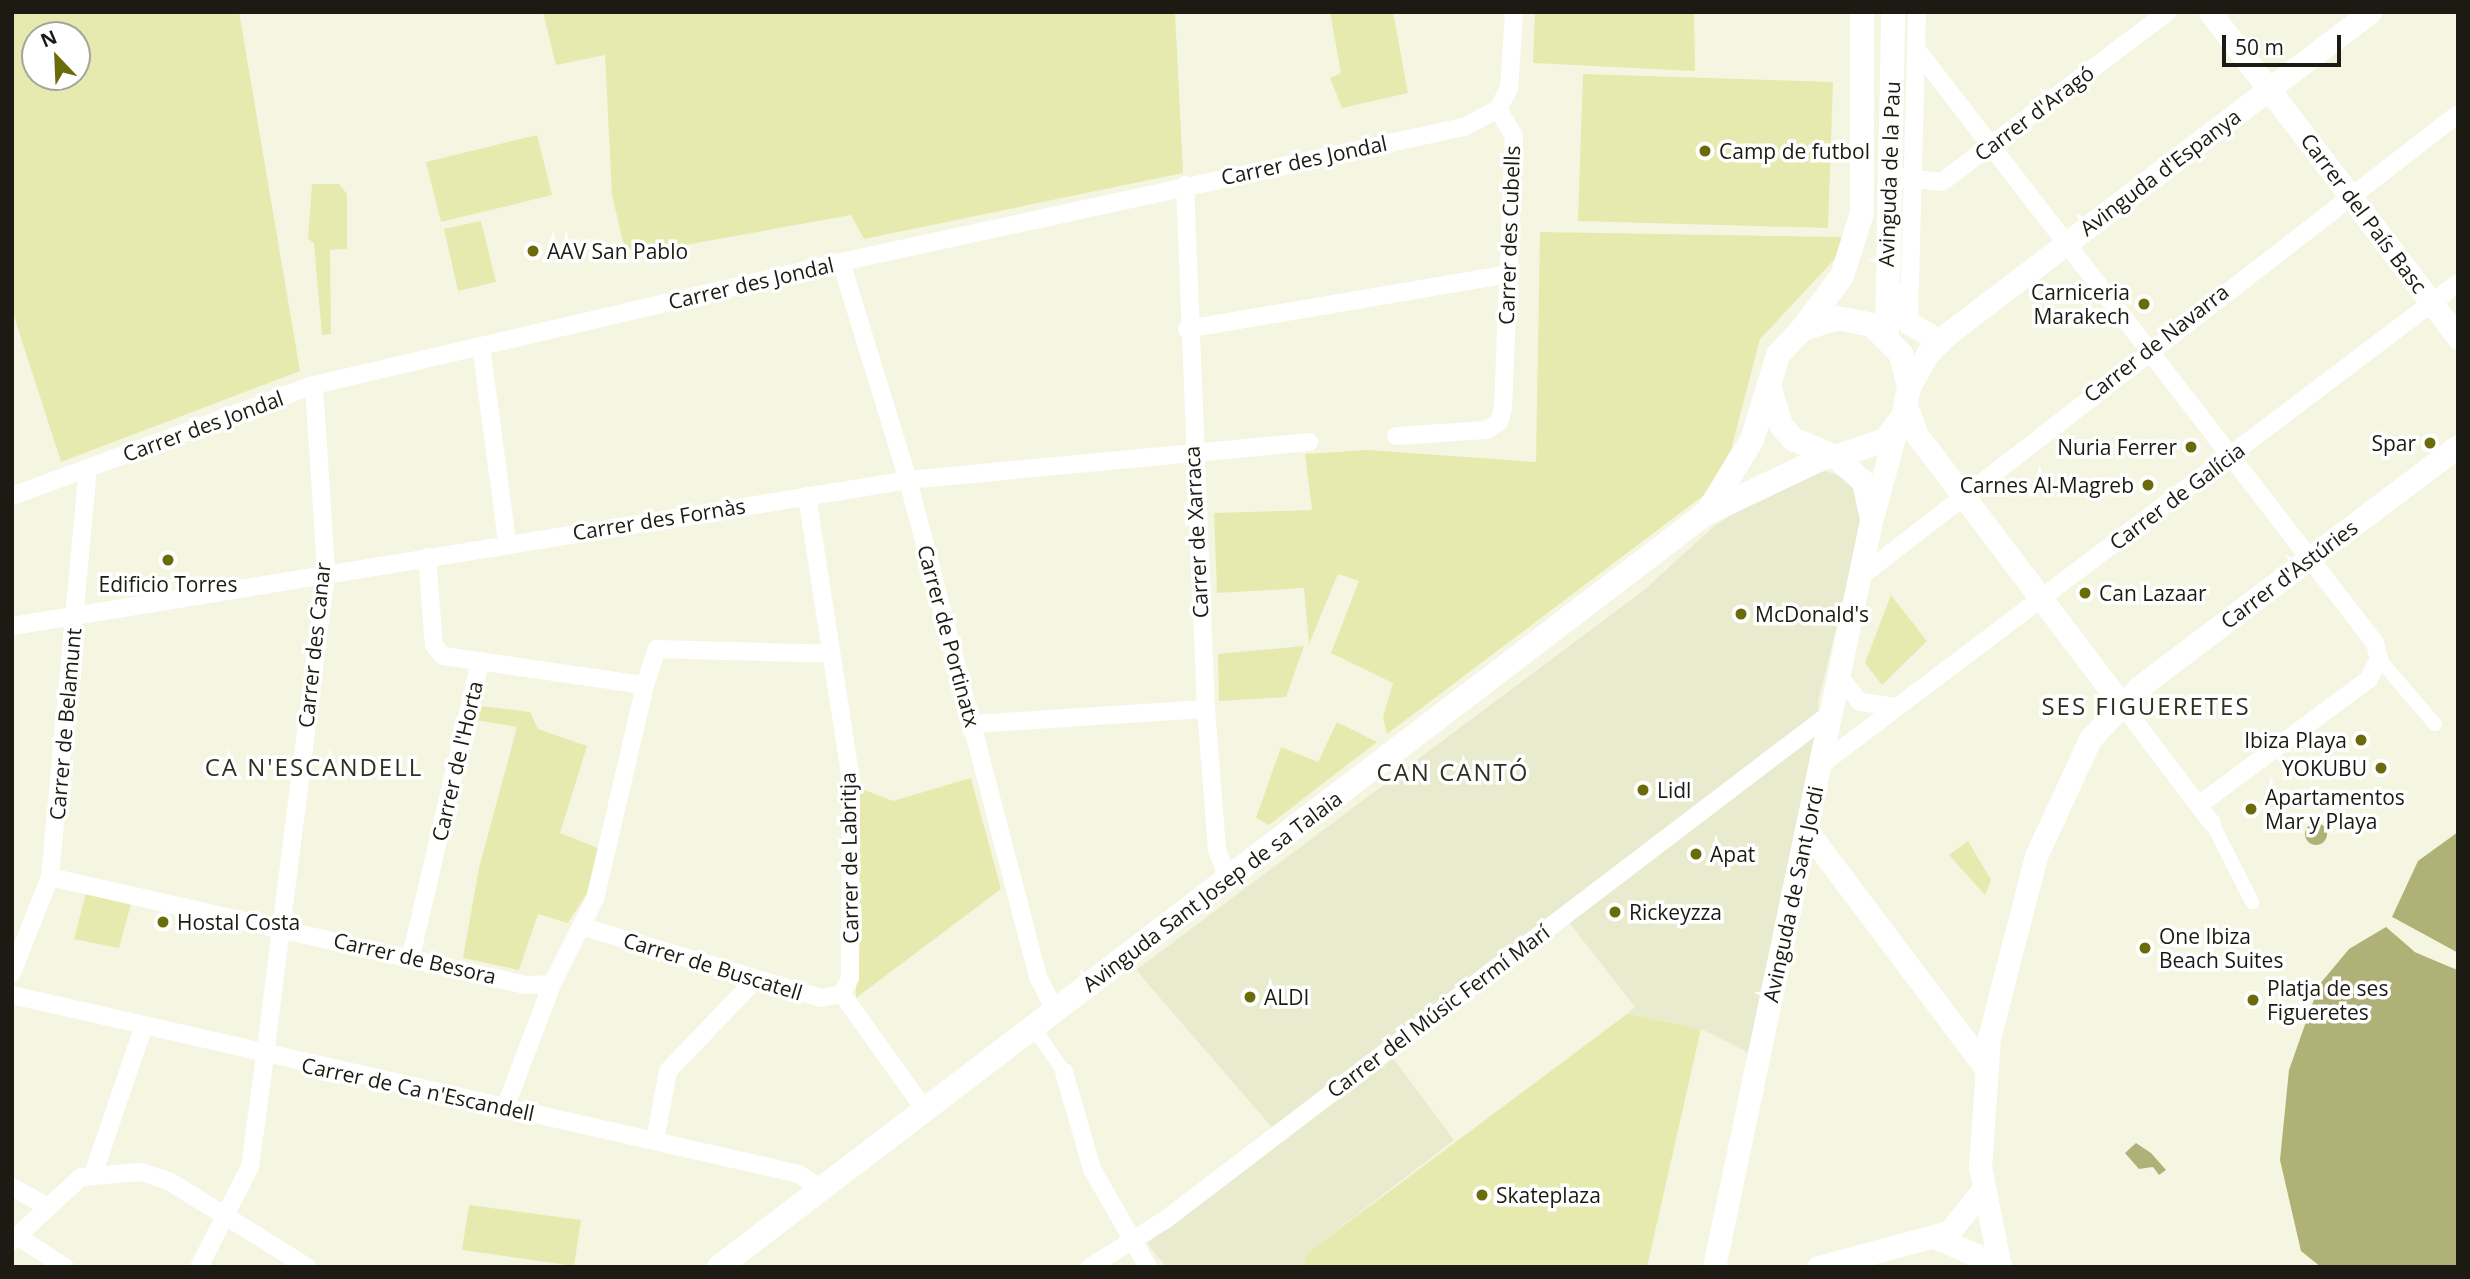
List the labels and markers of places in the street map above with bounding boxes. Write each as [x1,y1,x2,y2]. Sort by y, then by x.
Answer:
place label: Camp de futbol [1719,138,1870,164]
marker: Camp de futbol [1697,143,1713,159]
place label: AAV San Pablo [547,238,688,264]
marker: AAV San Pablo [525,243,541,259]
place label: Carniceria Marakech [2031,279,2130,329]
marker: Carniceria Marakech [2136,296,2152,312]
place label: Spar [2371,430,2416,456]
place label: Nuria Ferrer [2057,434,2177,460]
marker: Spar [2422,435,2438,451]
marker: Nuria Ferrer [2183,439,2199,455]
place label: Carnes Al-Magreb [1960,472,2134,498]
marker: Carnes Al-Magreb [2140,477,2156,493]
marker: Edificio Torres [160,552,176,568]
place label: Edificio Torres [99,571,237,597]
place label: Can Lazaar [2099,580,2207,606]
marker: Can Lazaar [2077,585,2093,601]
place label: McDonald's [1755,601,1869,627]
marker: McDonald's [1733,606,1749,622]
place label: Ibiza Playa [2244,727,2347,753]
marker: Ibiza Playa [2353,732,2369,748]
place label: YOKUBU [2282,755,2367,781]
marker: YOKUBU [2373,760,2389,776]
place label: Lidl [1657,777,1691,803]
marker: Lidl [1635,782,1651,798]
place label: Apartamentos Mar y Playa [2265,784,2405,834]
marker: Apartamentos Mar y Playa [2243,801,2259,817]
place label: Apat [1710,841,1755,867]
marker: Apat [1688,846,1704,862]
place label: Rickeyzza [1629,899,1722,925]
marker: Rickeyzza [1607,904,1623,920]
place label: Hostal Costa [177,909,300,935]
marker: Hostal Costa [155,914,171,930]
place label: One Ibiza Beach Suites [2159,923,2283,973]
marker: One Ibiza Beach Suites [2137,940,2153,956]
place label: Platja de ses Figueretes [2267,975,2388,1025]
place label: ALDI [1264,984,1309,1010]
marker: ALDI [1242,989,1258,1005]
marker: Platja de ses Figueretes [2245,992,2261,1008]
place label: Skateplaza [1496,1182,1601,1208]
marker: Skateplaza [1474,1187,1490,1203]

